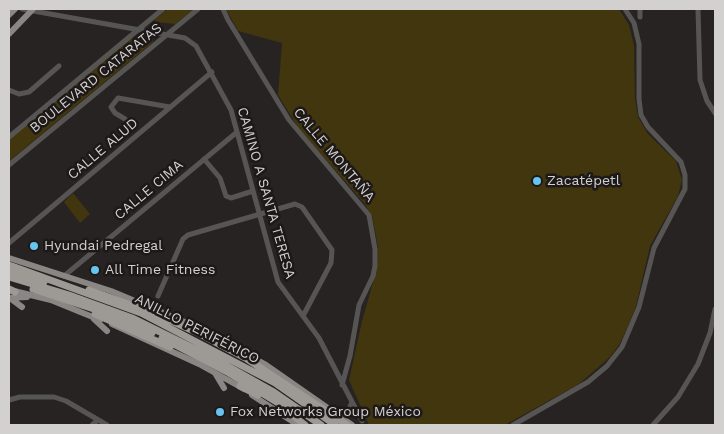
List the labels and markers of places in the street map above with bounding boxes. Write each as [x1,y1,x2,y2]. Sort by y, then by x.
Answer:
place label: Zacatépetl [547,173,620,189]
marker: Zacatépetl [531,175,543,187]
place label: Hyundai Pedregal [44,238,162,254]
marker: Hyundai Pedregal [28,240,40,252]
place label: All Time Fitness [105,262,215,278]
marker: All Time Fitness [89,264,101,276]
place label: Fox Networks Group México [230,404,421,420]
marker: Fox Networks Group México [214,406,226,418]

